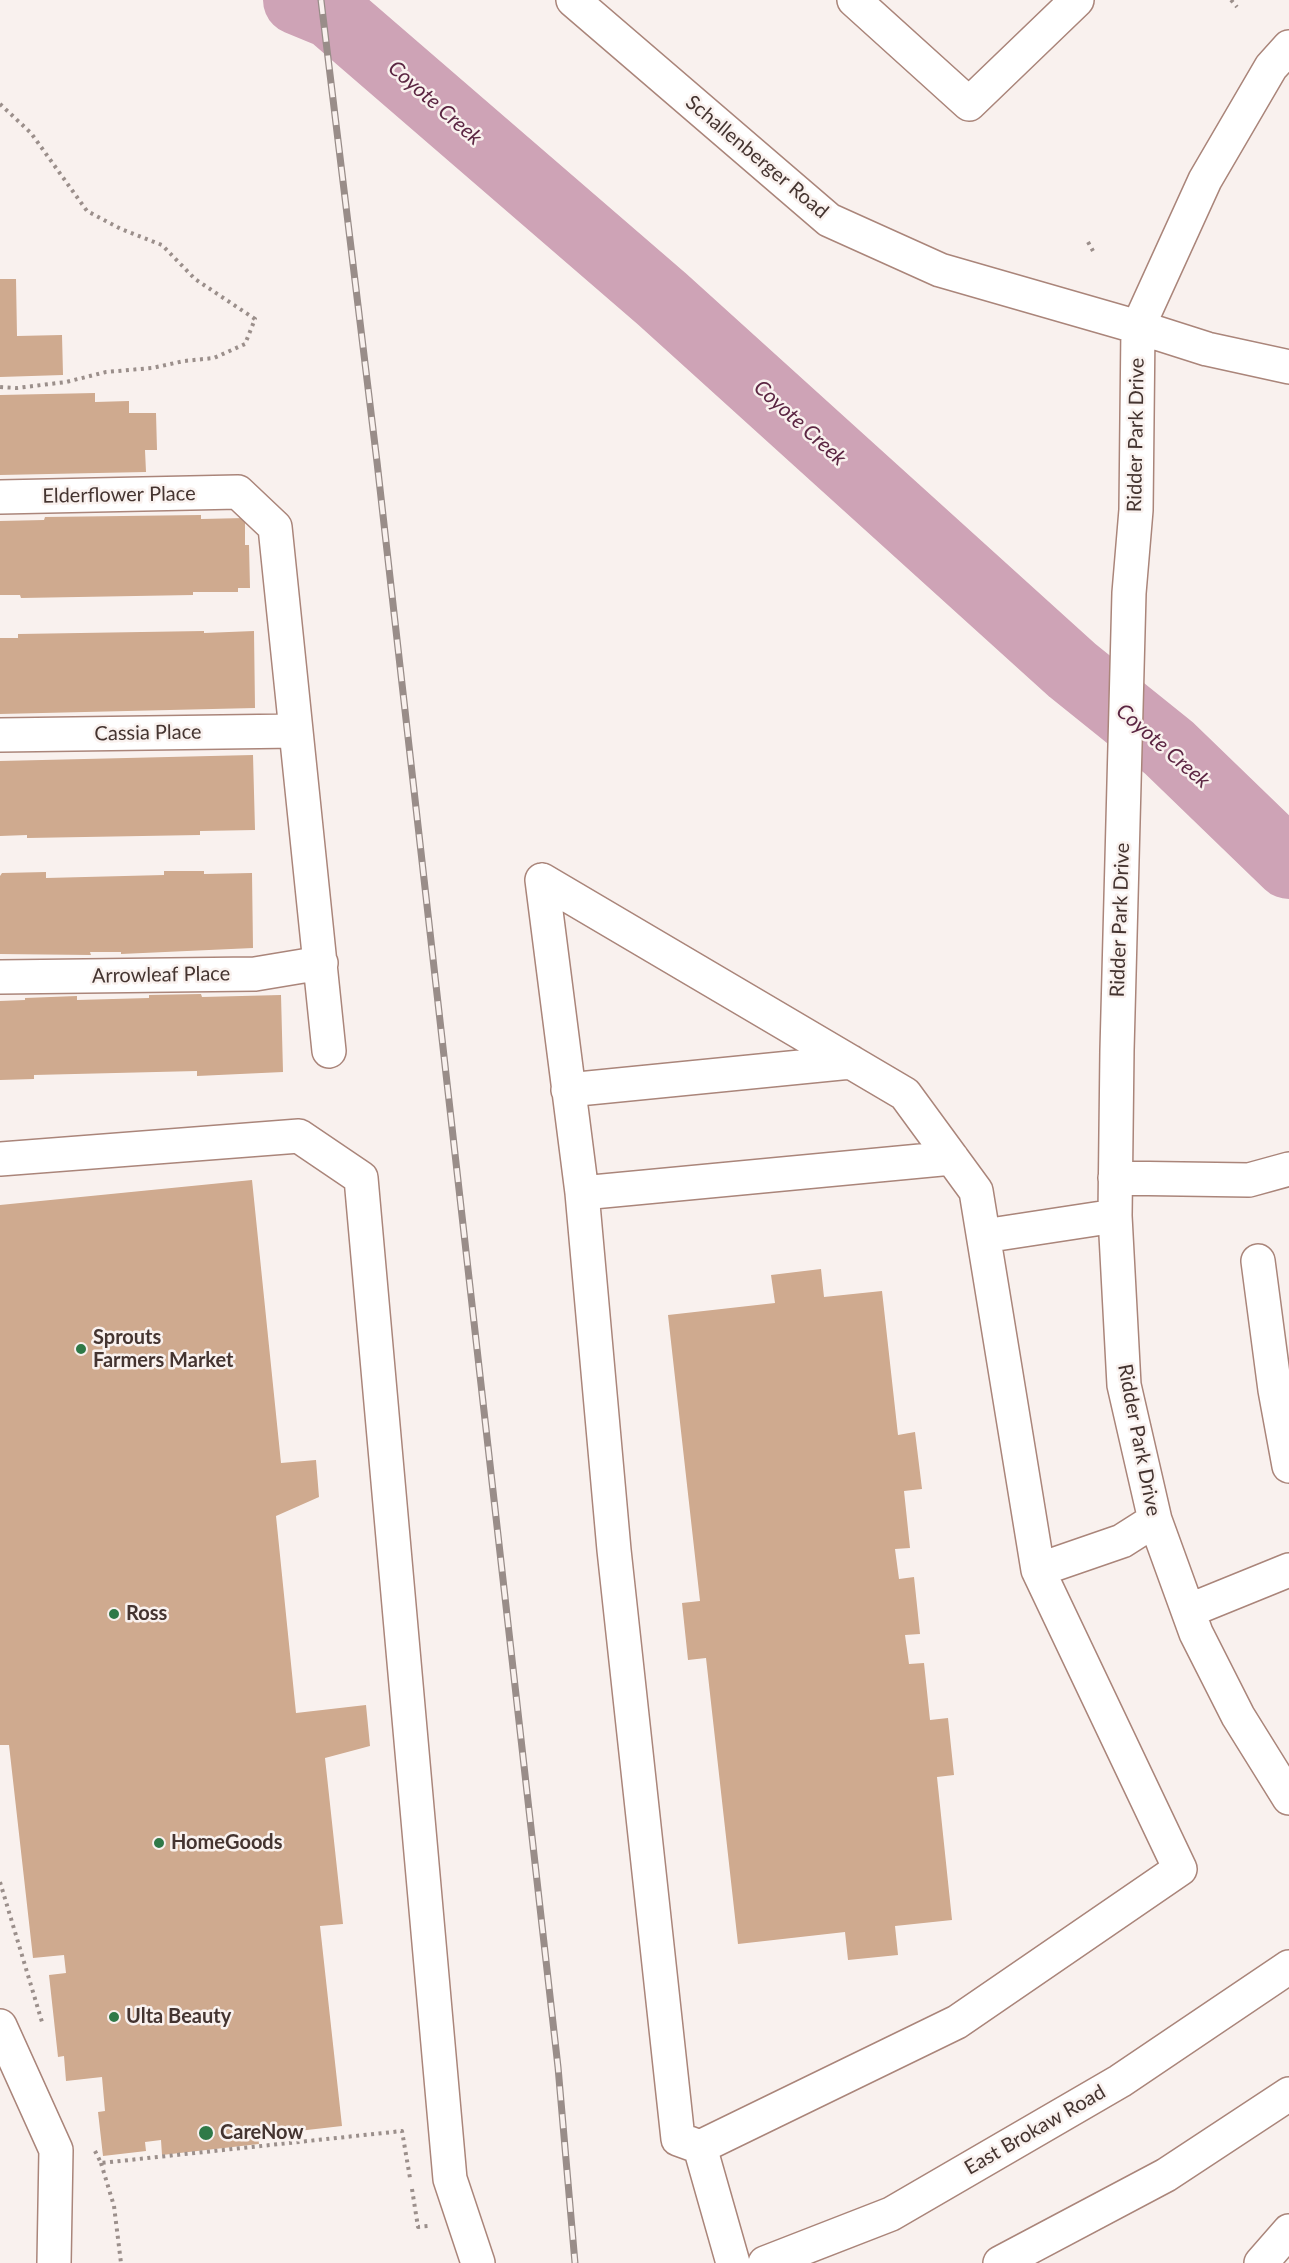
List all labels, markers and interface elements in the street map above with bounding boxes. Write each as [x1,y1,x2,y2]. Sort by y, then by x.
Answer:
water label: Coyote Creek [383,55,487,151]
street label: Schallenberger Road [681,90,833,224]
street label: Ridder Park Drive [1123,358,1149,512]
water label: Coyote Creek [749,375,851,471]
street label: Elderflower Place [42,482,196,508]
water label: Coyote Creek [1111,698,1215,794]
street label: Cassia Place [94,720,202,746]
street label: Ridder Park Drive [1105,842,1135,998]
street label: Arrowleaf Place [92,962,230,988]
place label: Sprouts Farmers Market [93,1326,234,1373]
marker: Sprouts Farmers Market [74,1342,88,1356]
street label: Ridder Park Drive [1112,1362,1166,1518]
place label: Ross [126,1602,167,1626]
marker: Ross [107,1607,121,1621]
place label: HomeGoods [171,1831,283,1855]
marker: HomeGoods [152,1836,166,1850]
place label: Ulta Beauty [126,2005,231,2029]
marker: Ulta Beauty [107,2010,121,2024]
street label: East Brokaw Road [960,2080,1110,2180]
place label: CareNow [220,2121,303,2145]
marker: CareNow [197,2124,215,2142]

